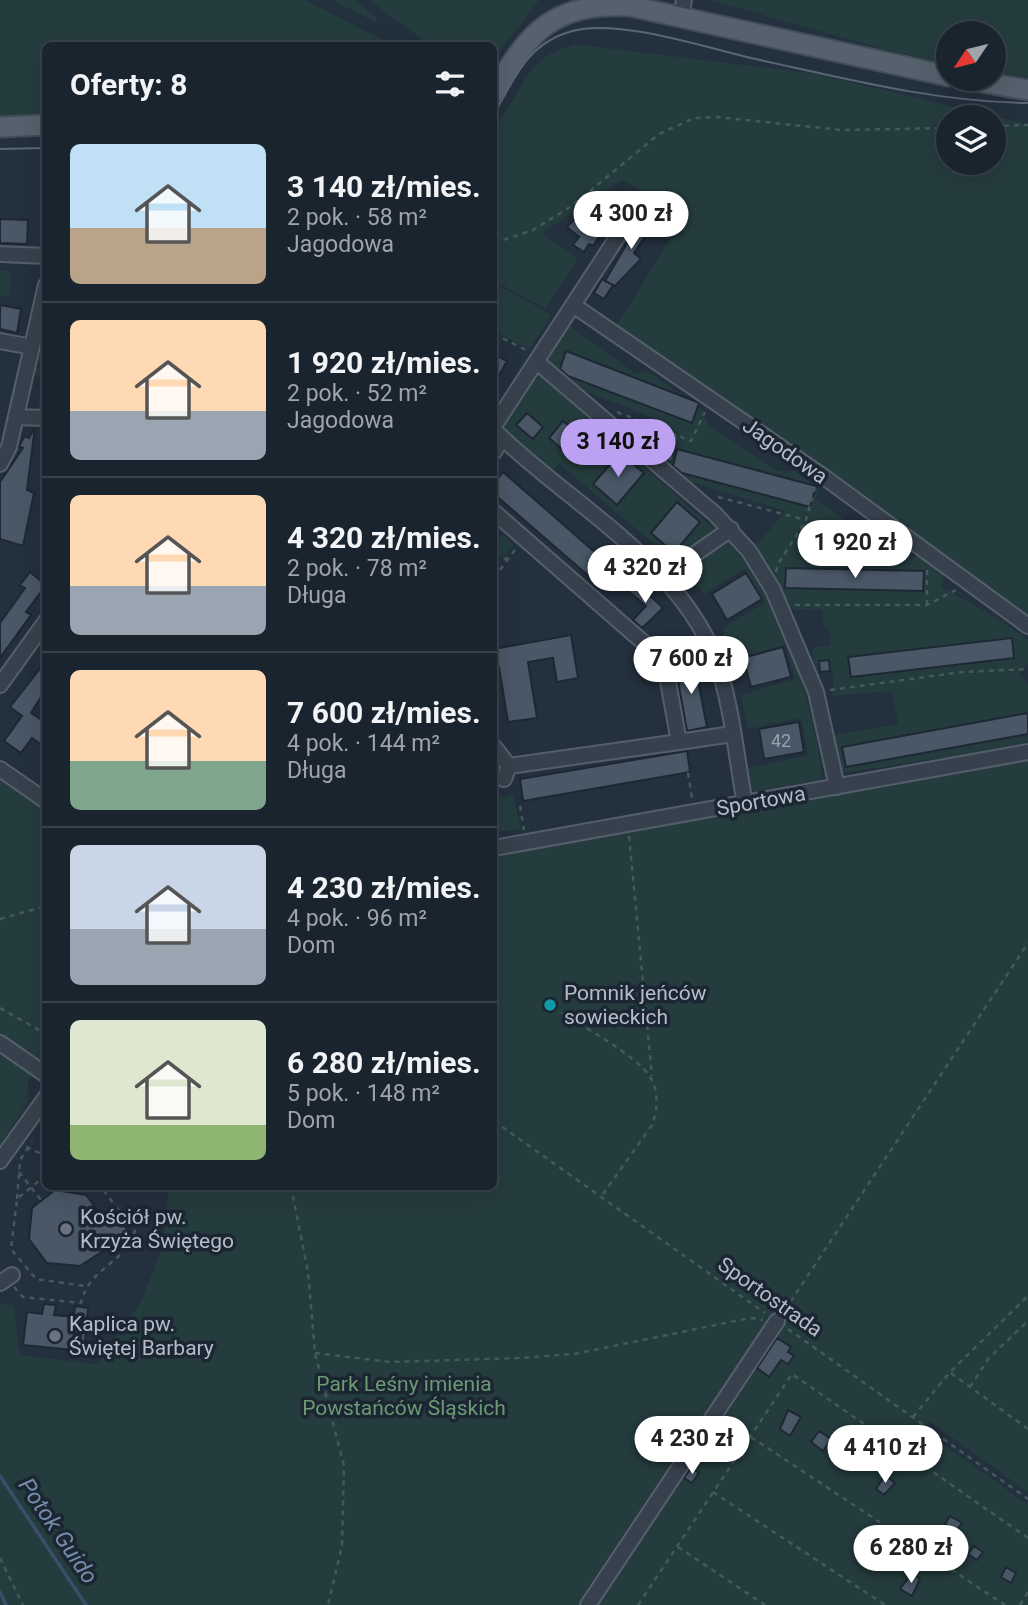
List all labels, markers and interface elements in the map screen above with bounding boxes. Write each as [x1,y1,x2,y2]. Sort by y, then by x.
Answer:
north arrow [936,21,1006,91]
map controls [936,21,1006,175]
icon: filters [431,65,469,103]
text: Oferty: 8 [70,67,187,102]
button: layers [936,105,1006,175]
text: 3 140 zł/mies. [287,169,481,204]
icon: home [126,172,210,256]
pin: 4 300 zł [559,191,703,251]
text: 4 300 zł [590,200,672,227]
text: 2 pok. · 58 m² [287,204,427,231]
text: Jagodowa [287,231,394,258]
text: 1 920 zł/mies. [287,345,481,380]
icon: home [126,348,210,432]
text: 2 pok. · 52 m² [287,380,427,407]
text: Jagodowa [287,407,394,434]
street label: Jagodowa [738,413,832,489]
pin: 3 140 zł [546,420,690,479]
text: 3 140 zł [577,428,659,455]
text: 4 320 zł/mies. [287,520,481,555]
pin: 1 920 zł [783,520,927,580]
icon: home [126,523,210,607]
text: 1 920 zł [814,529,896,556]
pin: 4 320 zł [573,546,717,605]
text: 4 320 zł [604,554,686,581]
text: 2 pok. · 78 m² [287,555,427,582]
text: Długa [287,582,346,609]
pin: 7 600 zł [619,636,763,696]
text: 7 600 zł [650,645,732,672]
text: 7 600 zł/mies. [287,695,481,730]
icon: home [126,698,210,782]
text: 4 pok. · 144 m² [287,730,440,757]
house number: 42 [771,730,791,751]
text: Długa [287,757,346,784]
street label: Sportowa [715,781,807,821]
text: 4 230 zł/mies. [287,870,481,905]
icon: home [126,873,210,957]
text: 4 pok. · 96 m² [287,905,427,932]
text: Dom [287,932,335,959]
place label: Pomnik jeńców sowieckich [564,981,707,1029]
marker: Pomnik jeńców sowieckich [542,997,558,1013]
text: 6 280 zł/mies. [287,1045,481,1080]
icon: home [126,1048,210,1132]
text: 5 pok. · 148 m² [287,1080,440,1107]
text: Dom [287,1107,335,1134]
place label: Kościół pw. Krzyża Świętego [80,1205,234,1253]
marker: Kościół pw. Krzyża Świętego [58,1221,74,1237]
street label: Sportostrada [713,1252,827,1342]
place label: Kaplica pw. Świętej Barbary [69,1312,214,1360]
marker: Kaplica pw. Świętej Barbary [47,1328,63,1344]
park label: Park Leśny imienia Powstańców Śląskich [302,1372,506,1420]
pin: 4 230 zł [620,1416,764,1476]
text: 4 230 zł [651,1425,733,1452]
pin: 4 410 zł [813,1426,957,1485]
text: 4 410 zł [844,1434,926,1461]
water label: Potok Guido [13,1473,103,1589]
pin: 6 280 zł [839,1526,983,1585]
text: 6 280 zł [870,1534,952,1561]

